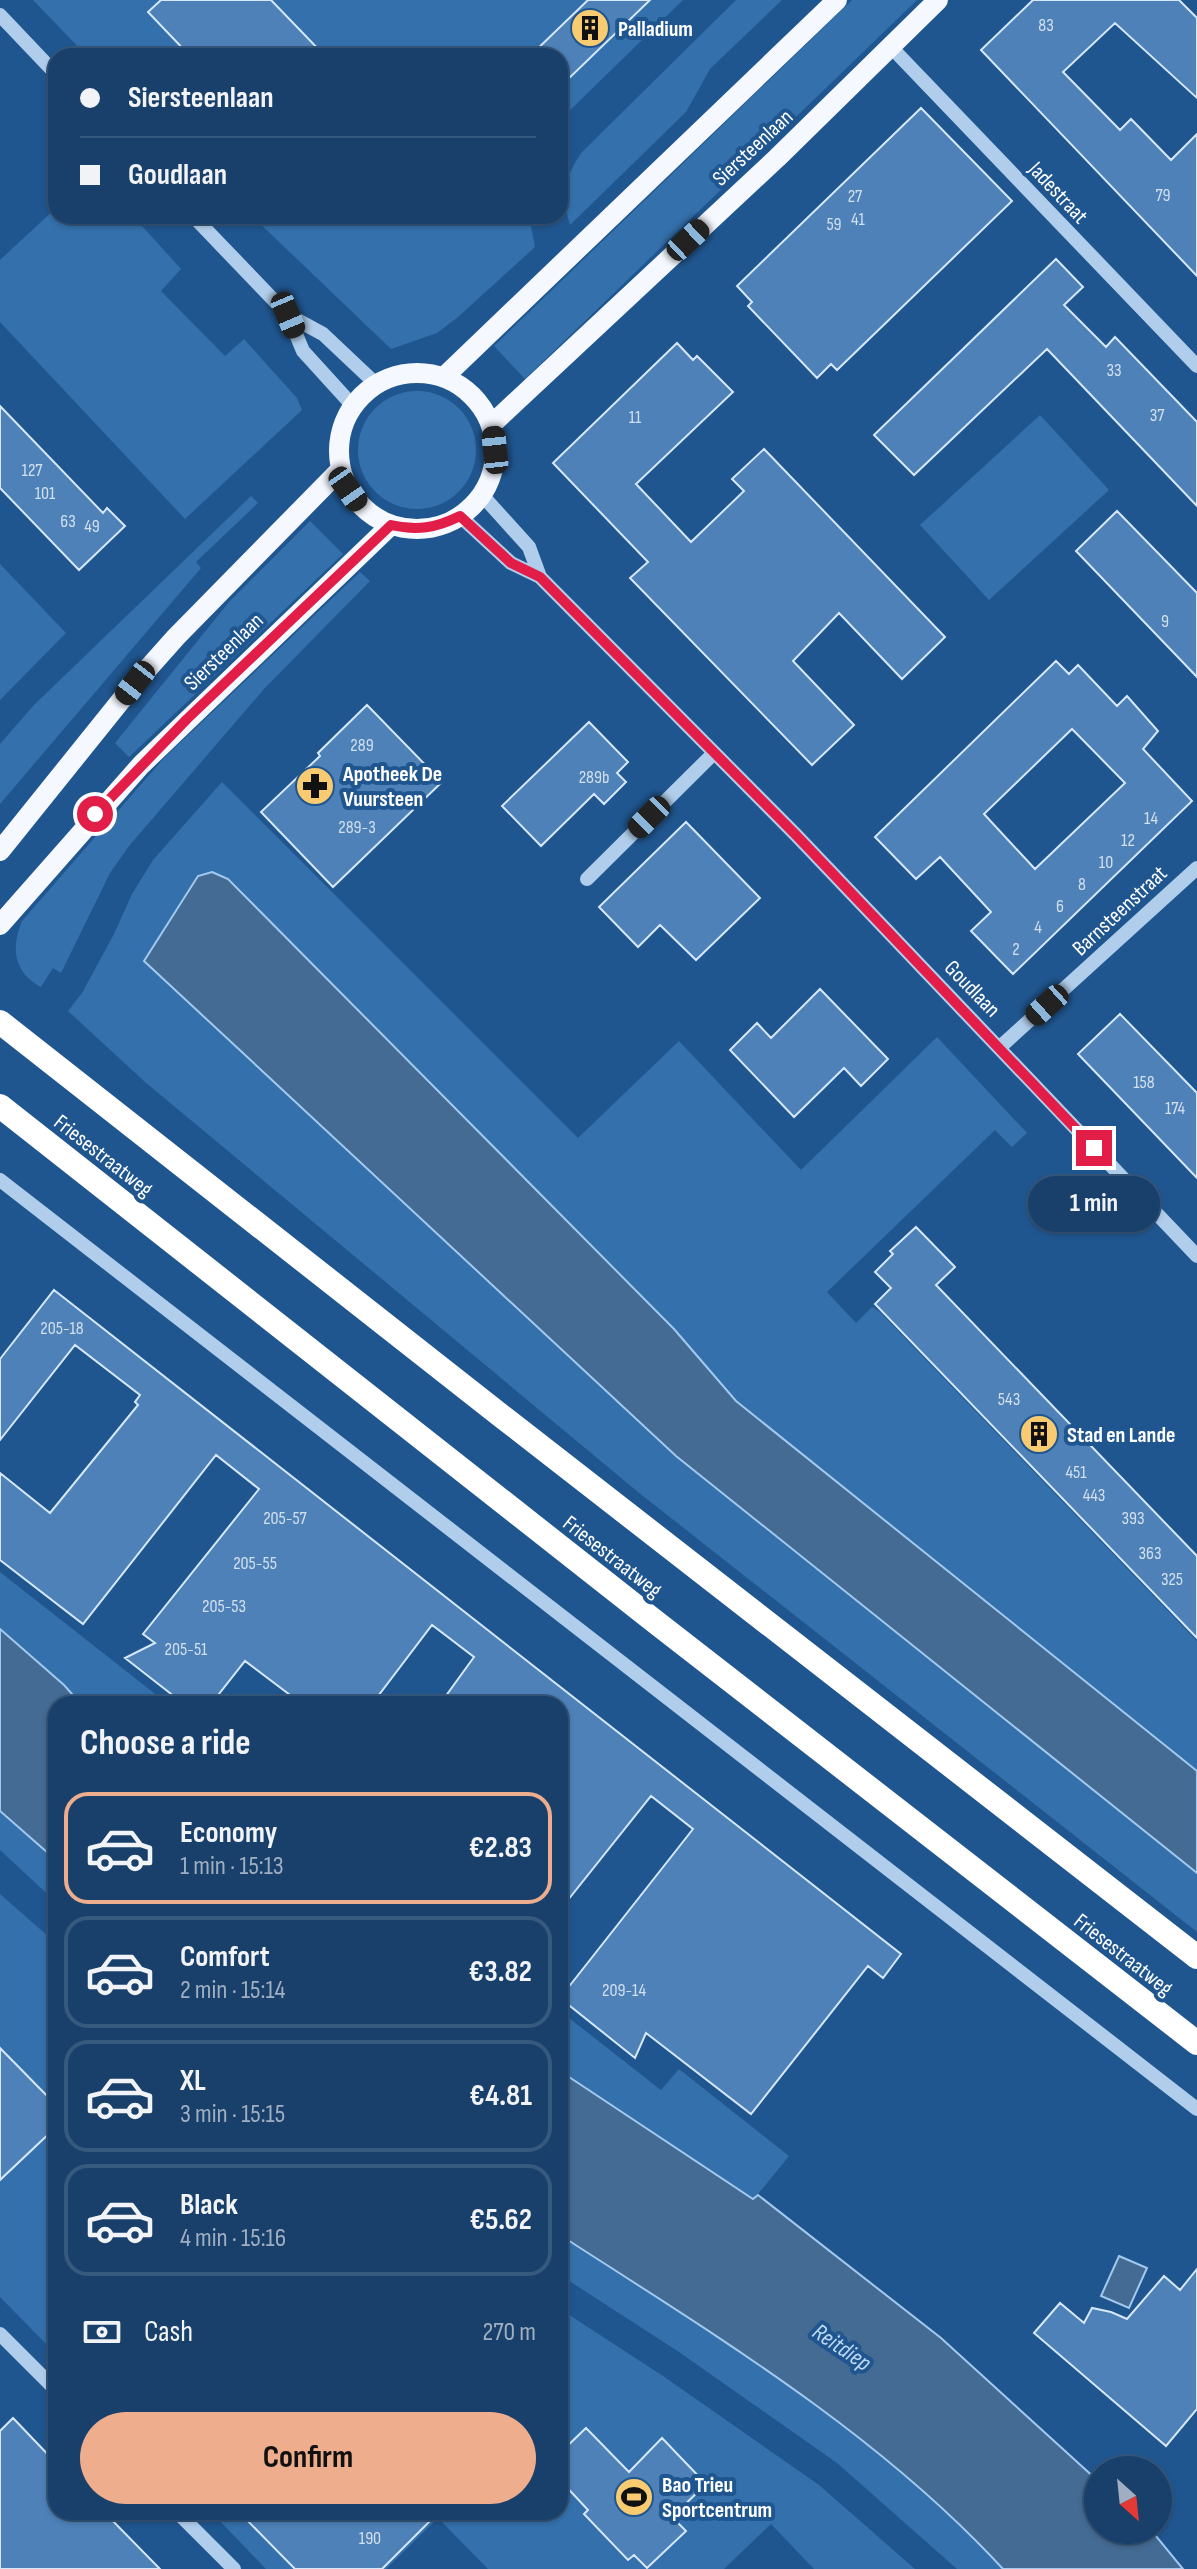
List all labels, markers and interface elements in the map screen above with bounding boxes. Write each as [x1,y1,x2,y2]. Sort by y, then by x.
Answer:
building icon: Palladium [569,7,611,49]
house number: 83 [1038,15,1054,36]
place label: Palladium [618,16,693,43]
text: Siersteenlaan [128,80,274,116]
street label: Siersteenlaan [707,104,799,192]
street label: Jadestraat [1022,156,1094,230]
text: Goudlaan [128,157,227,193]
house number: 79 [1155,185,1171,206]
house number: 27 [848,186,863,207]
house number: 41 [851,209,866,230]
house number: 59 [826,214,842,235]
car [662,215,714,265]
car [268,288,308,342]
house number: 33 [1106,360,1122,381]
house number: 37 [1150,405,1165,426]
house number: 11 [629,407,642,428]
car [481,425,509,475]
house number: 127 [21,460,43,481]
car [324,462,372,516]
house number: 101 [35,483,56,504]
house number: 63 [60,511,76,532]
house number: 49 [84,516,100,537]
street label: Siersteenlaan [179,608,270,697]
house number: 9 [1161,611,1169,632]
car [111,657,159,709]
house number: 289 [350,735,374,756]
place label: Apotheek De Vuursteen [342,761,442,813]
pharmacy icon: Apotheek De Vuursteen [294,765,336,807]
house number: 289b [579,767,609,788]
car [624,792,674,842]
route start [77,796,113,832]
house number: 14 [1144,808,1158,829]
house number: 289-3 [338,817,376,838]
house number: 12 [1121,830,1135,851]
house number: 10 [1099,852,1113,873]
street label: Barnsteenstraat [1067,860,1173,962]
house number: 8 [1078,874,1086,895]
house number: 6 [1056,896,1064,917]
house number: 4 [1034,917,1042,938]
house number: 2 [1012,939,1020,960]
street label: Goudlaan [938,955,1006,1023]
car [1021,980,1073,1030]
house number: 158 [1133,1072,1155,1093]
house number: 174 [1165,1098,1185,1119]
street label: Friesestraatweg [48,1109,158,1203]
route end [1076,1130,1112,1166]
callout: 1 min [1028,1176,1160,1232]
text: 1 min [1070,1188,1118,1219]
house number: 205-18 [40,1318,84,1339]
house number: 543 [998,1389,1020,1410]
building icon: Stad en Lande [1018,1413,1060,1455]
place label: Stad en Lande [1067,1422,1175,1449]
house number: 451 [1065,1462,1087,1483]
house number: 443 [1083,1485,1105,1506]
house number: 205-57 [263,1508,308,1529]
house number: 393 [1121,1508,1145,1529]
street label: Friesestraatweg [557,1510,667,1604]
house number: 363 [1139,1543,1161,1564]
house number: 205-55 [233,1553,277,1574]
house number: 325 [1161,1569,1183,1590]
house number: 205-53 [202,1596,246,1617]
house number: 205-51 [165,1639,208,1660]
text: Choose a ride [80,1722,251,1765]
icon: car [84,1812,156,1884]
text: Economy [180,1815,277,1851]
text: €2.83 [469,1830,532,1866]
text: 1 min · 15:13 [180,1851,284,1882]
street label: Friesestraatweg [1068,1908,1178,2002]
icon: car [84,1936,156,2008]
text: Comfort [180,1939,270,1975]
text: €3.82 [468,1954,532,1990]
text: 2 min · 15:14 [180,1975,285,2006]
house number: 209-14 [602,1980,646,2001]
icon: car [84,2060,156,2132]
text: XL [180,2063,206,2099]
text: €4.81 [469,2078,532,2114]
text: 3 min · 15:15 [180,2099,285,2130]
icon: car [84,2184,156,2256]
text: Black [180,2187,238,2223]
text: €5.62 [470,2202,532,2238]
text: 4 min · 15:16 [180,2223,286,2254]
icon: cash [80,2310,124,2354]
text: Cash [144,2314,193,2350]
text: 270 m [483,2317,536,2348]
water label: Reitdiep [807,2317,877,2378]
button: Confirm [80,2412,536,2504]
north arrow [1084,2456,1172,2544]
map controls [1084,2456,1172,2544]
place label: Bao Trieu Sportcentrum [662,2472,772,2524]
sports icon: Bao Trieu Sportcentrum [613,2476,655,2518]
house number: 190 [359,2528,381,2549]

